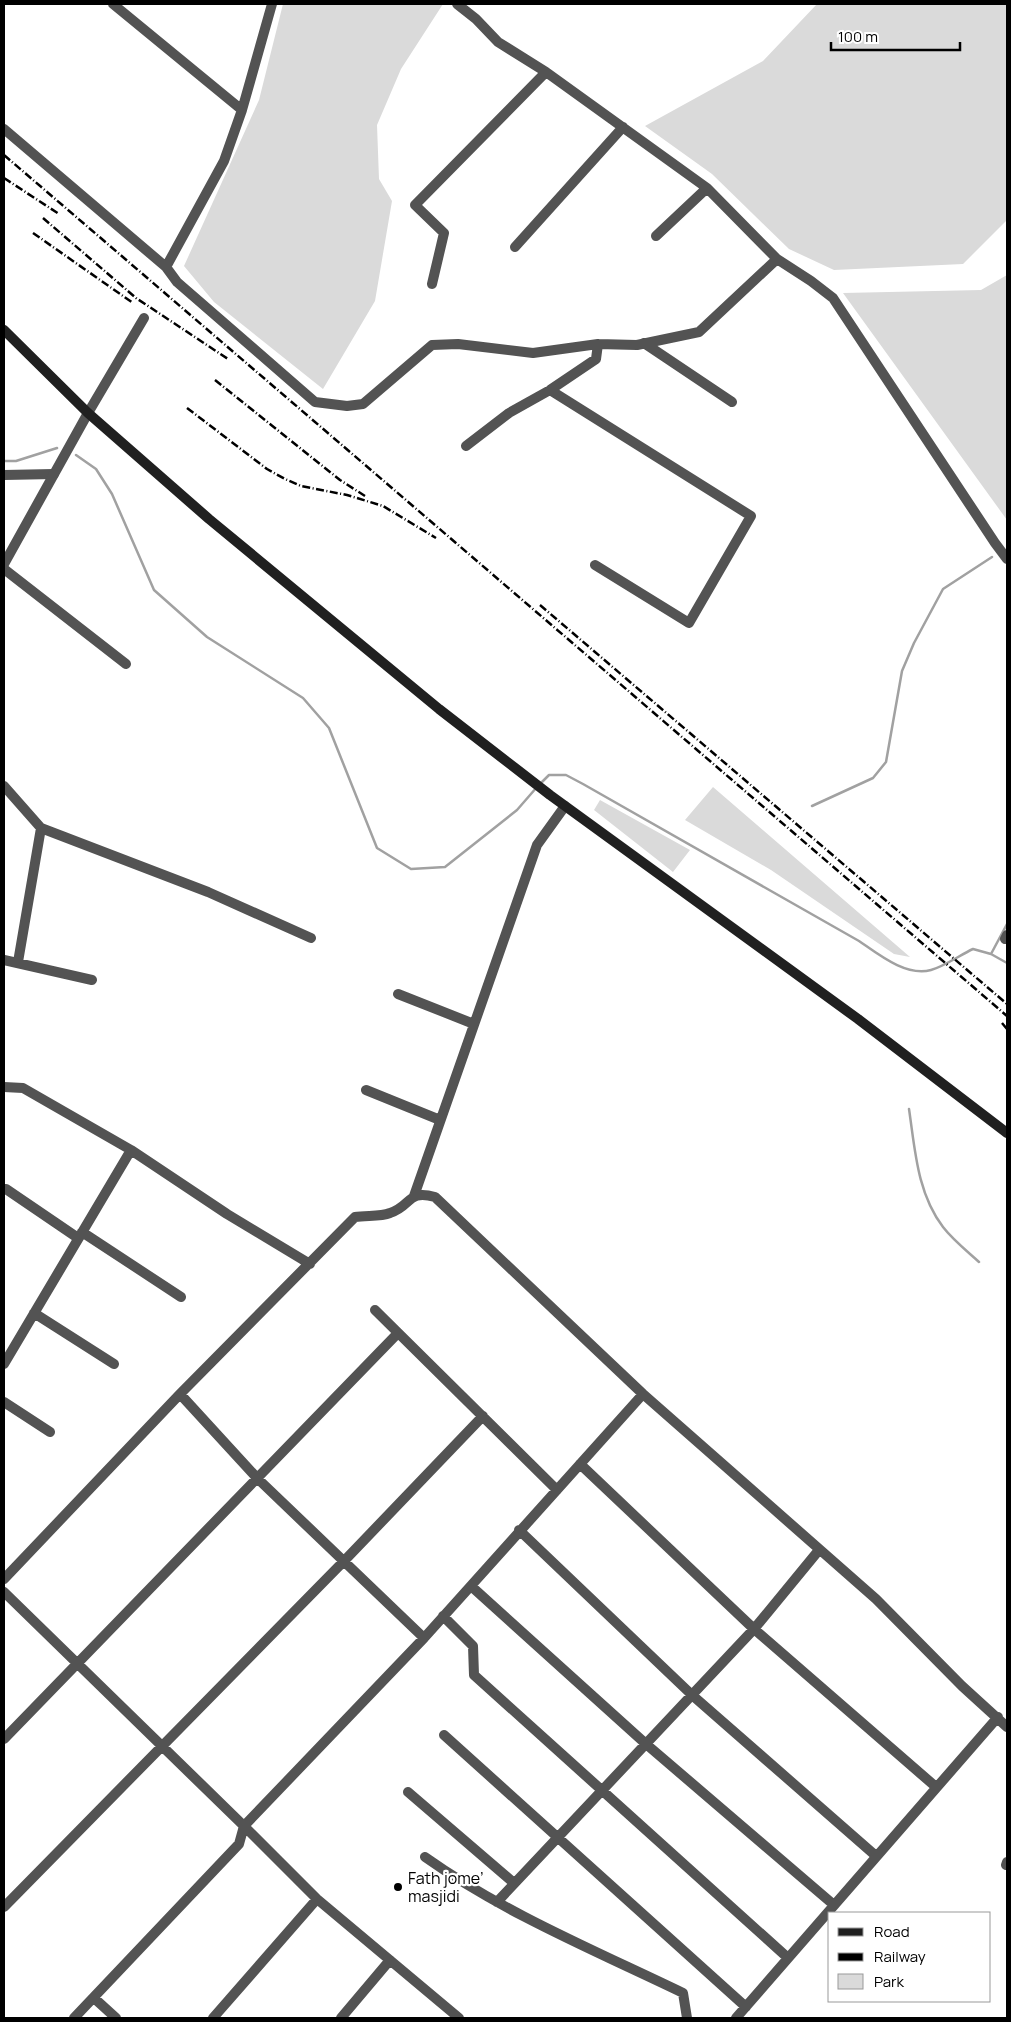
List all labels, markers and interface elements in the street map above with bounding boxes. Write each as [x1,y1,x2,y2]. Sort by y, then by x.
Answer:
scale bar [831,20,960,52]
text: 100 m [838,26,878,47]
place label: Fath jome’ masjidi [408,1867,484,1907]
marker: Fath jome’ masjidi [392,1881,404,1893]
legend [828,1912,991,2002]
text: Road [874,1921,910,1942]
text: Railway [874,1946,926,1967]
text: Park [874,1971,904,1992]

